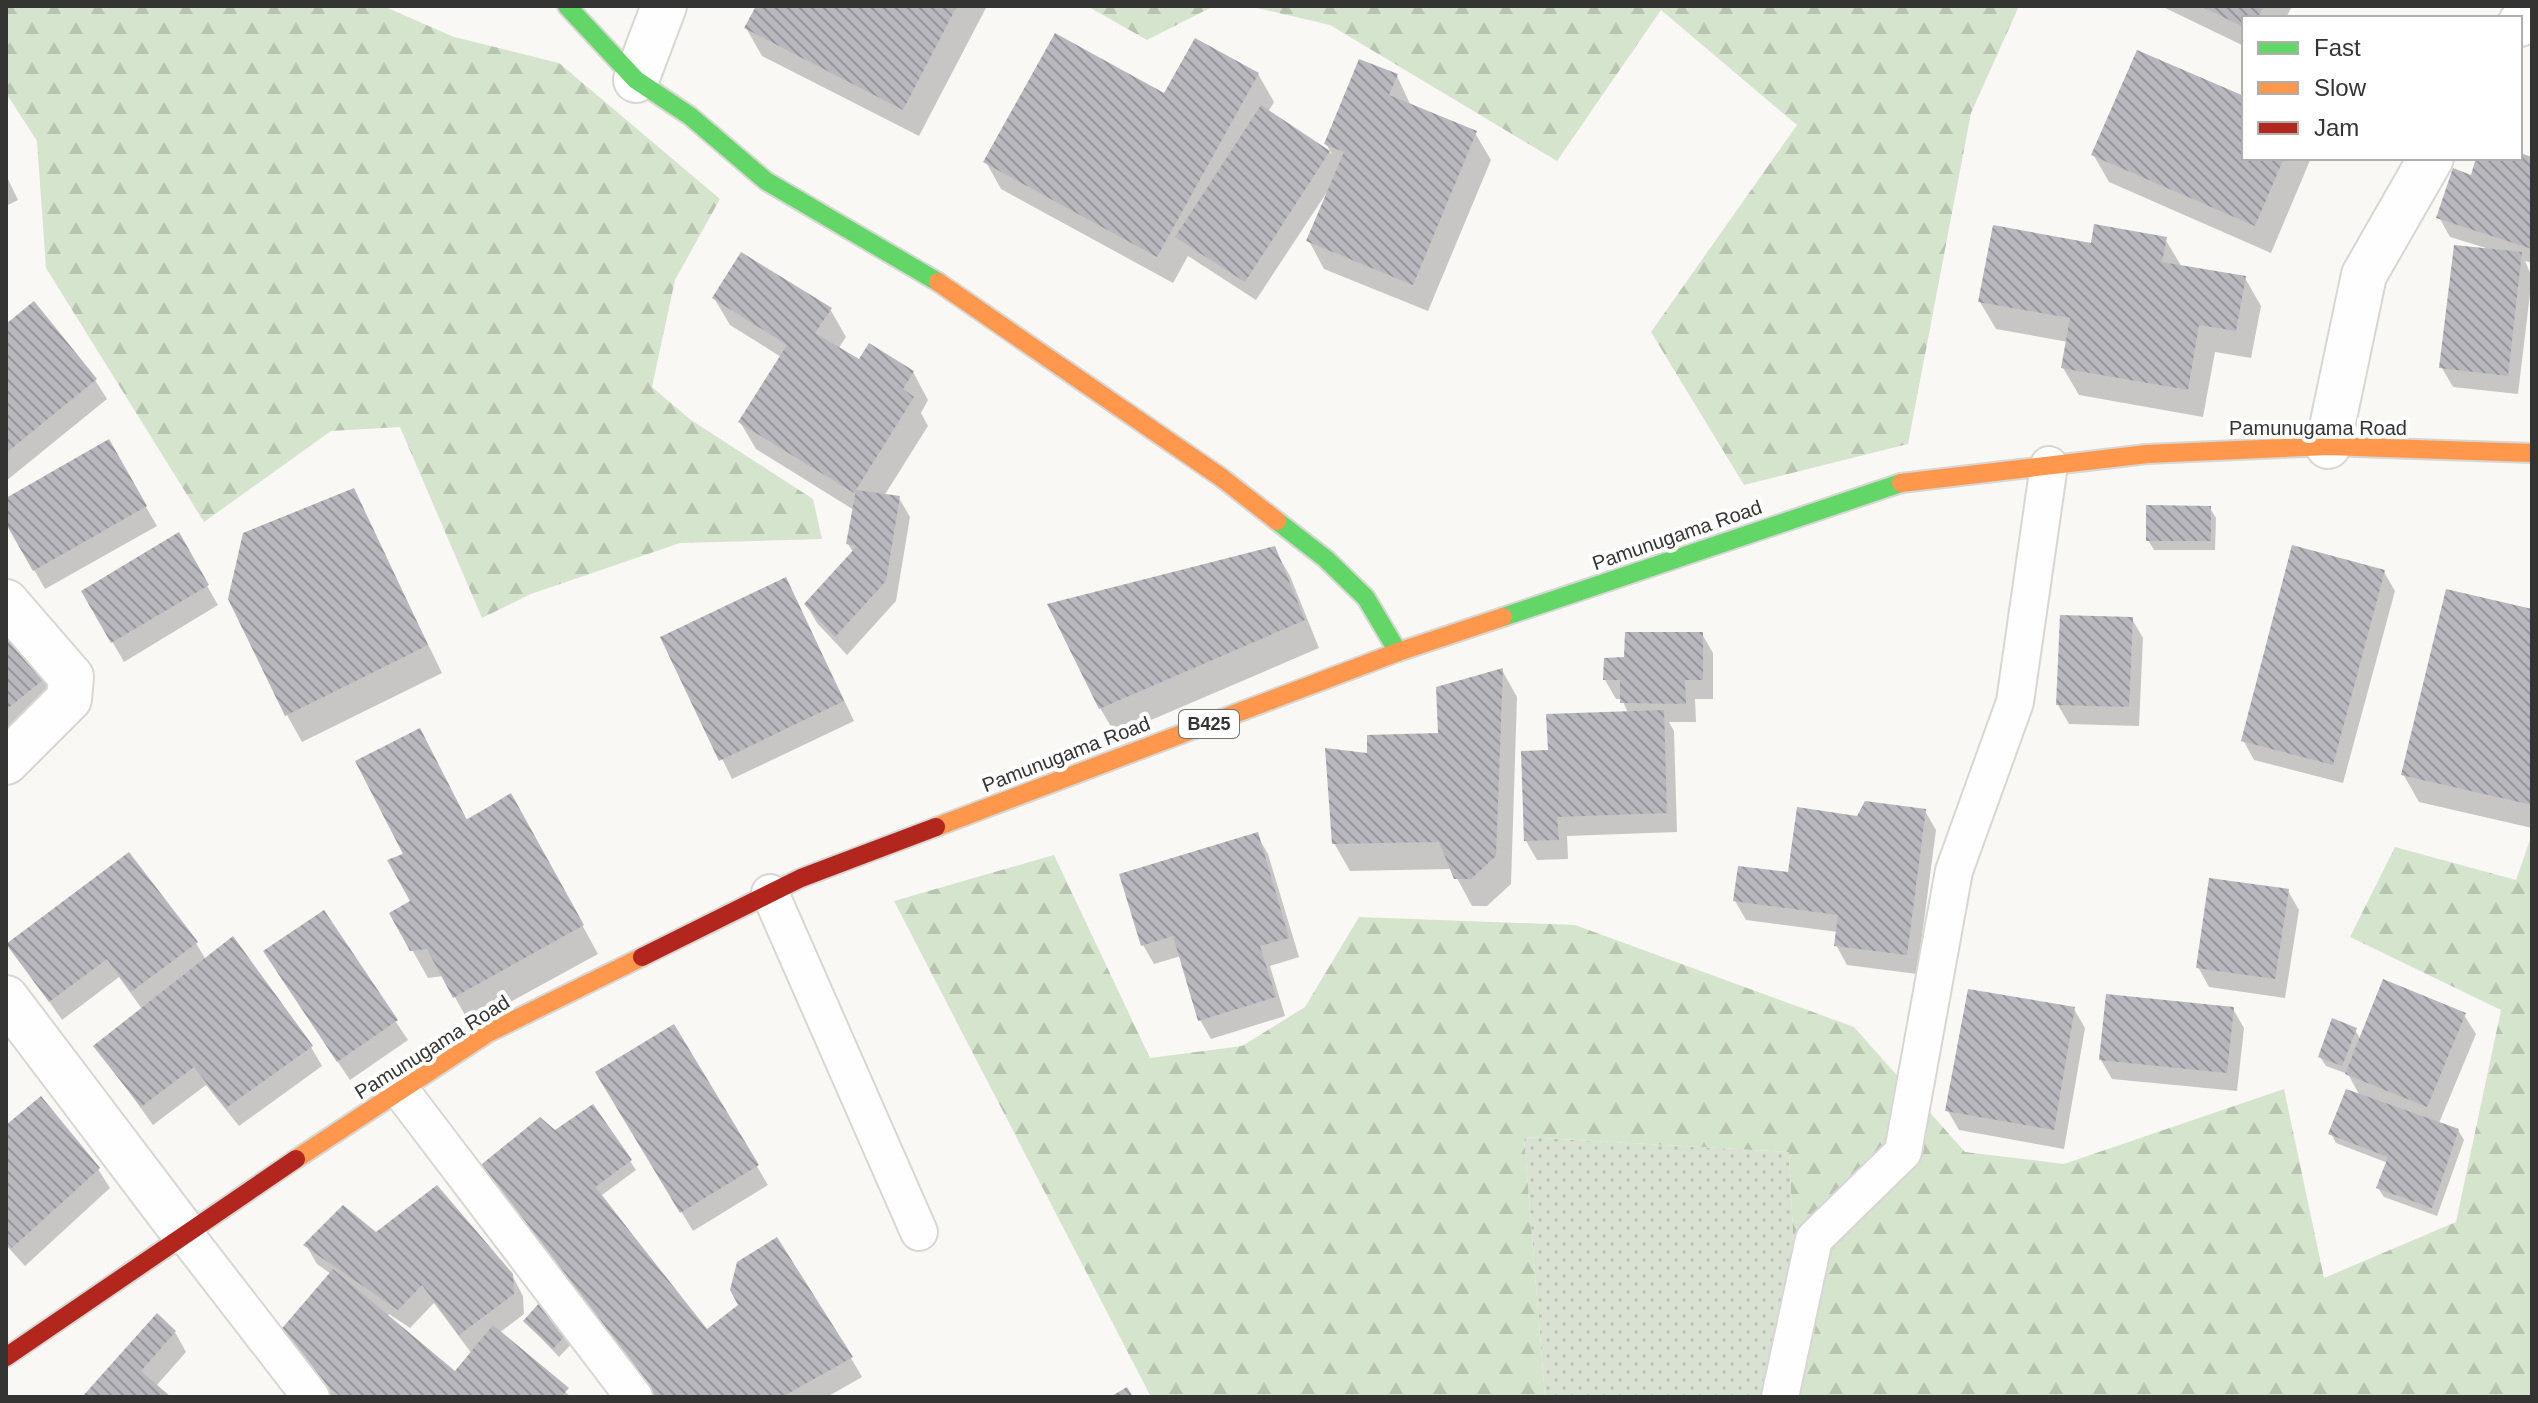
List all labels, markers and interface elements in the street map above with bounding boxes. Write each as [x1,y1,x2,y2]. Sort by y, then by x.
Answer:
legend [2242,16,2522,160]
text: Fast [2314,34,2361,61]
text: Slow [2314,74,2367,101]
text: Jam [2314,114,2359,141]
street label: Pamunugama Road [2229,417,2407,439]
street label: Pamunugama Road [1589,496,1765,574]
road number: B425 [1179,710,1239,738]
street label: Pamunugama Road [979,712,1153,796]
street label: Pamunugama Road [351,991,513,1103]

